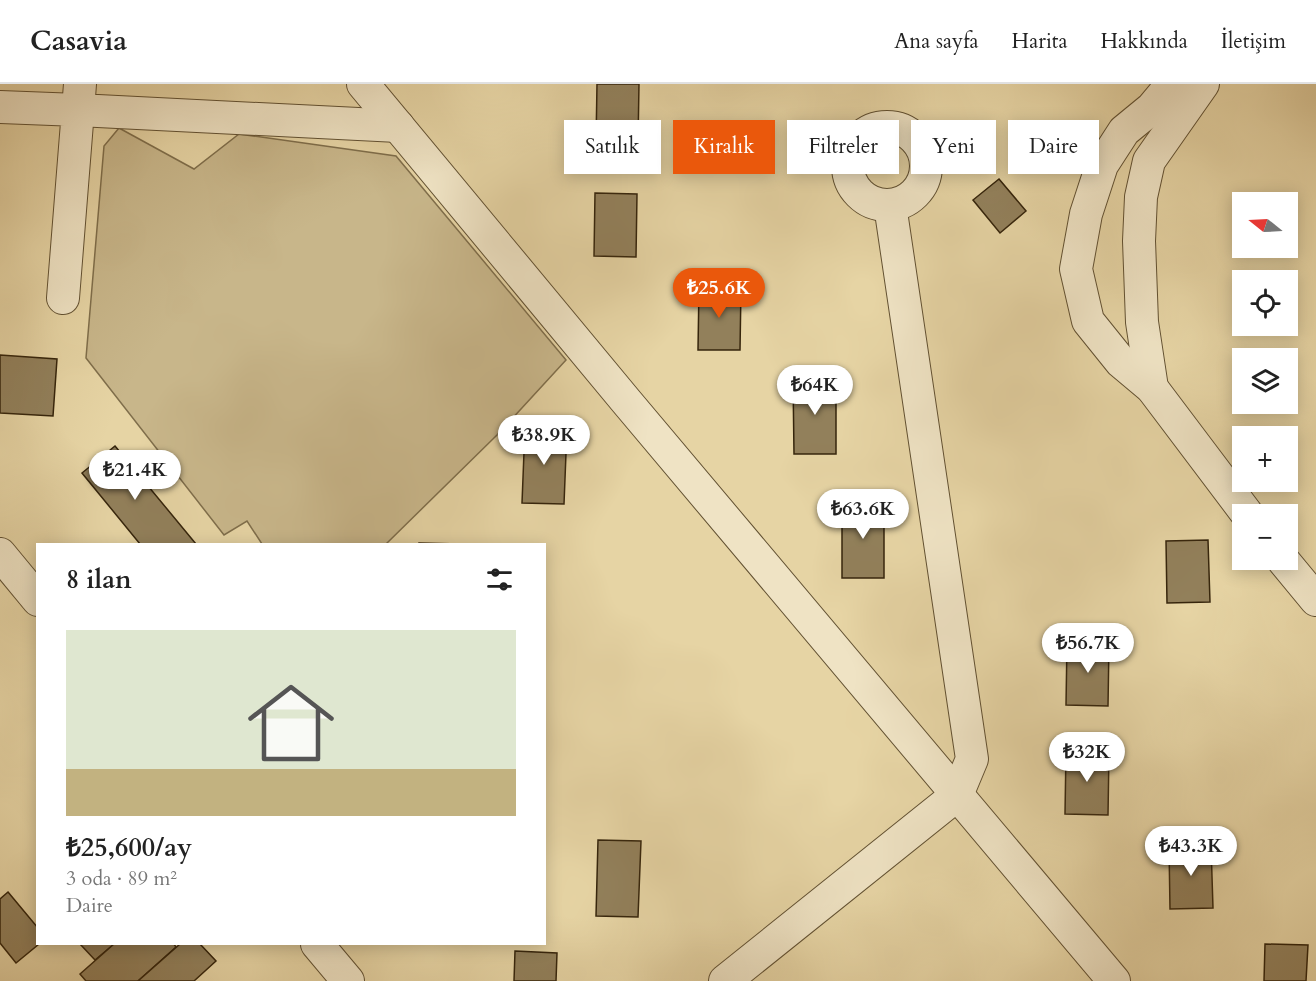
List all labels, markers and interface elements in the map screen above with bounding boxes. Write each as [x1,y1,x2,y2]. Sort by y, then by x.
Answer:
text: Casavia [30,22,127,60]
text: Ana sayfa [894,27,979,56]
text: Harita [1012,27,1068,56]
text: Hakkında [1101,27,1188,56]
text: İletişim [1221,27,1286,56]
chip: Satılık [564,120,661,174]
chip: Kiralık [673,120,775,174]
chip: Filtreler [787,120,899,174]
chip: Yeni [911,120,996,174]
chip: Daire [1008,120,1099,174]
north arrow [1232,192,1298,258]
map controls [1232,192,1298,570]
pin: ₺25.6K [670,268,768,319]
button: locate [1232,270,1298,336]
text: ₺25.6K [687,274,751,301]
button: layers [1232,348,1298,414]
pin: ₺64K [779,365,851,416]
text: ₺64K [791,371,839,398]
pin: ₺38.9K [495,415,593,466]
text: ₺38.9K [512,421,576,448]
button: + [1232,426,1298,492]
pin: ₺21.4K [86,450,184,501]
text: ₺21.4K [103,456,167,483]
pin: ₺63.6K [814,489,912,540]
text: ₺63.6K [831,495,895,522]
button: − [1232,504,1298,570]
text: 8 ilan [66,562,132,597]
icon: filters [483,563,516,596]
pin: ₺56.7K [1039,623,1137,674]
text: ₺56.7K [1056,629,1120,656]
icon: home [237,669,345,777]
pin: ₺32K [1051,732,1123,783]
text: ₺32K [1063,738,1111,765]
pin: ₺43.3K [1142,826,1240,877]
text: ₺25,600/ay [66,830,192,865]
text: ₺43.3K [1159,832,1223,859]
text: 3 oda · 89 m² [66,865,177,892]
text: Daire [66,892,113,919]

